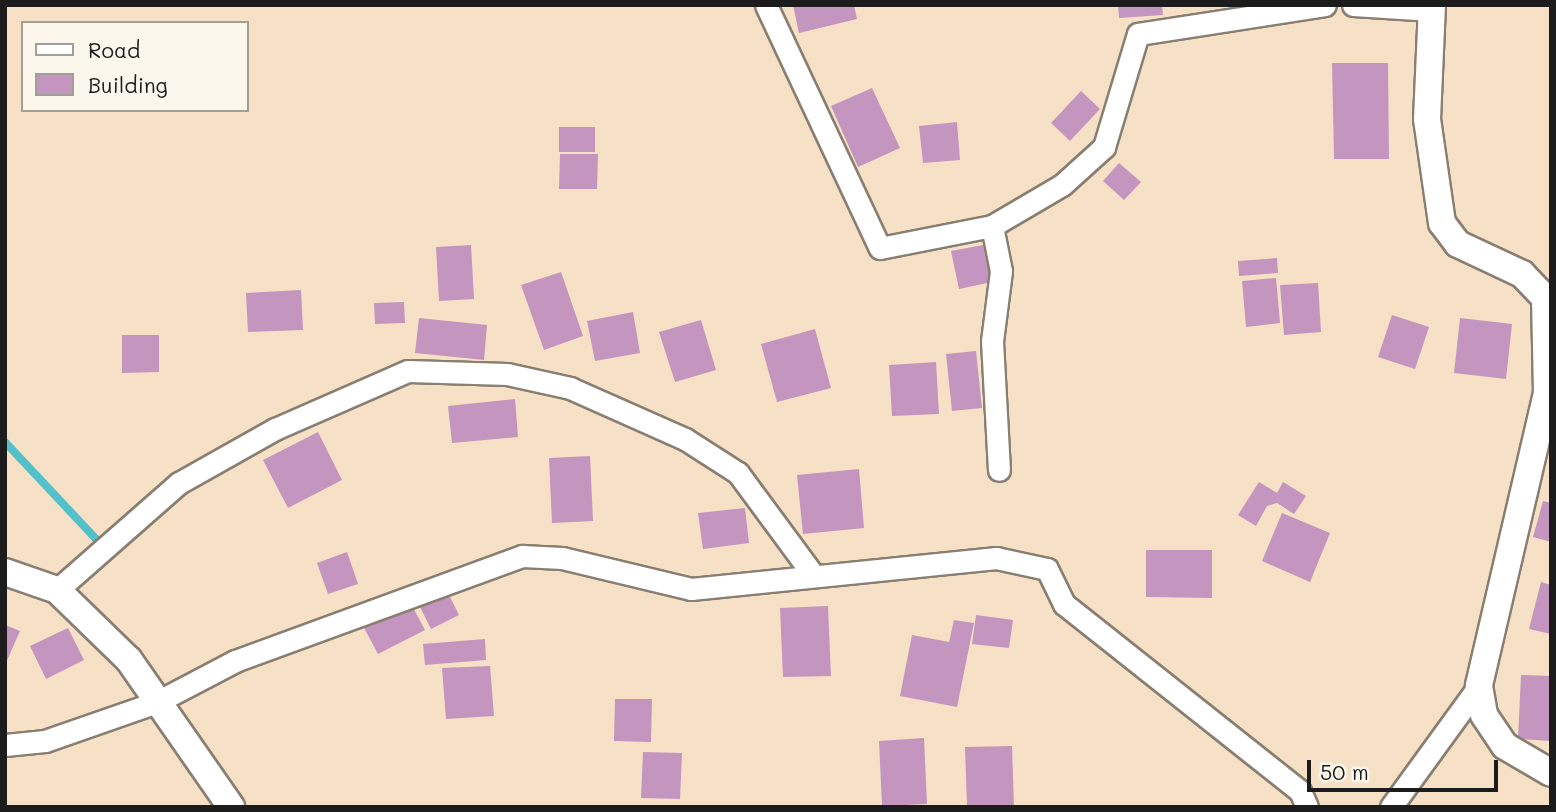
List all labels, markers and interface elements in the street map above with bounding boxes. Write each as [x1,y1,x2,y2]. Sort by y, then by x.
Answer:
legend [21,21,248,112]
text: Road [88,36,140,63]
text: Building [88,71,168,98]
scale bar [1311,746,1502,790]
text: 50 m [1320,758,1369,785]

